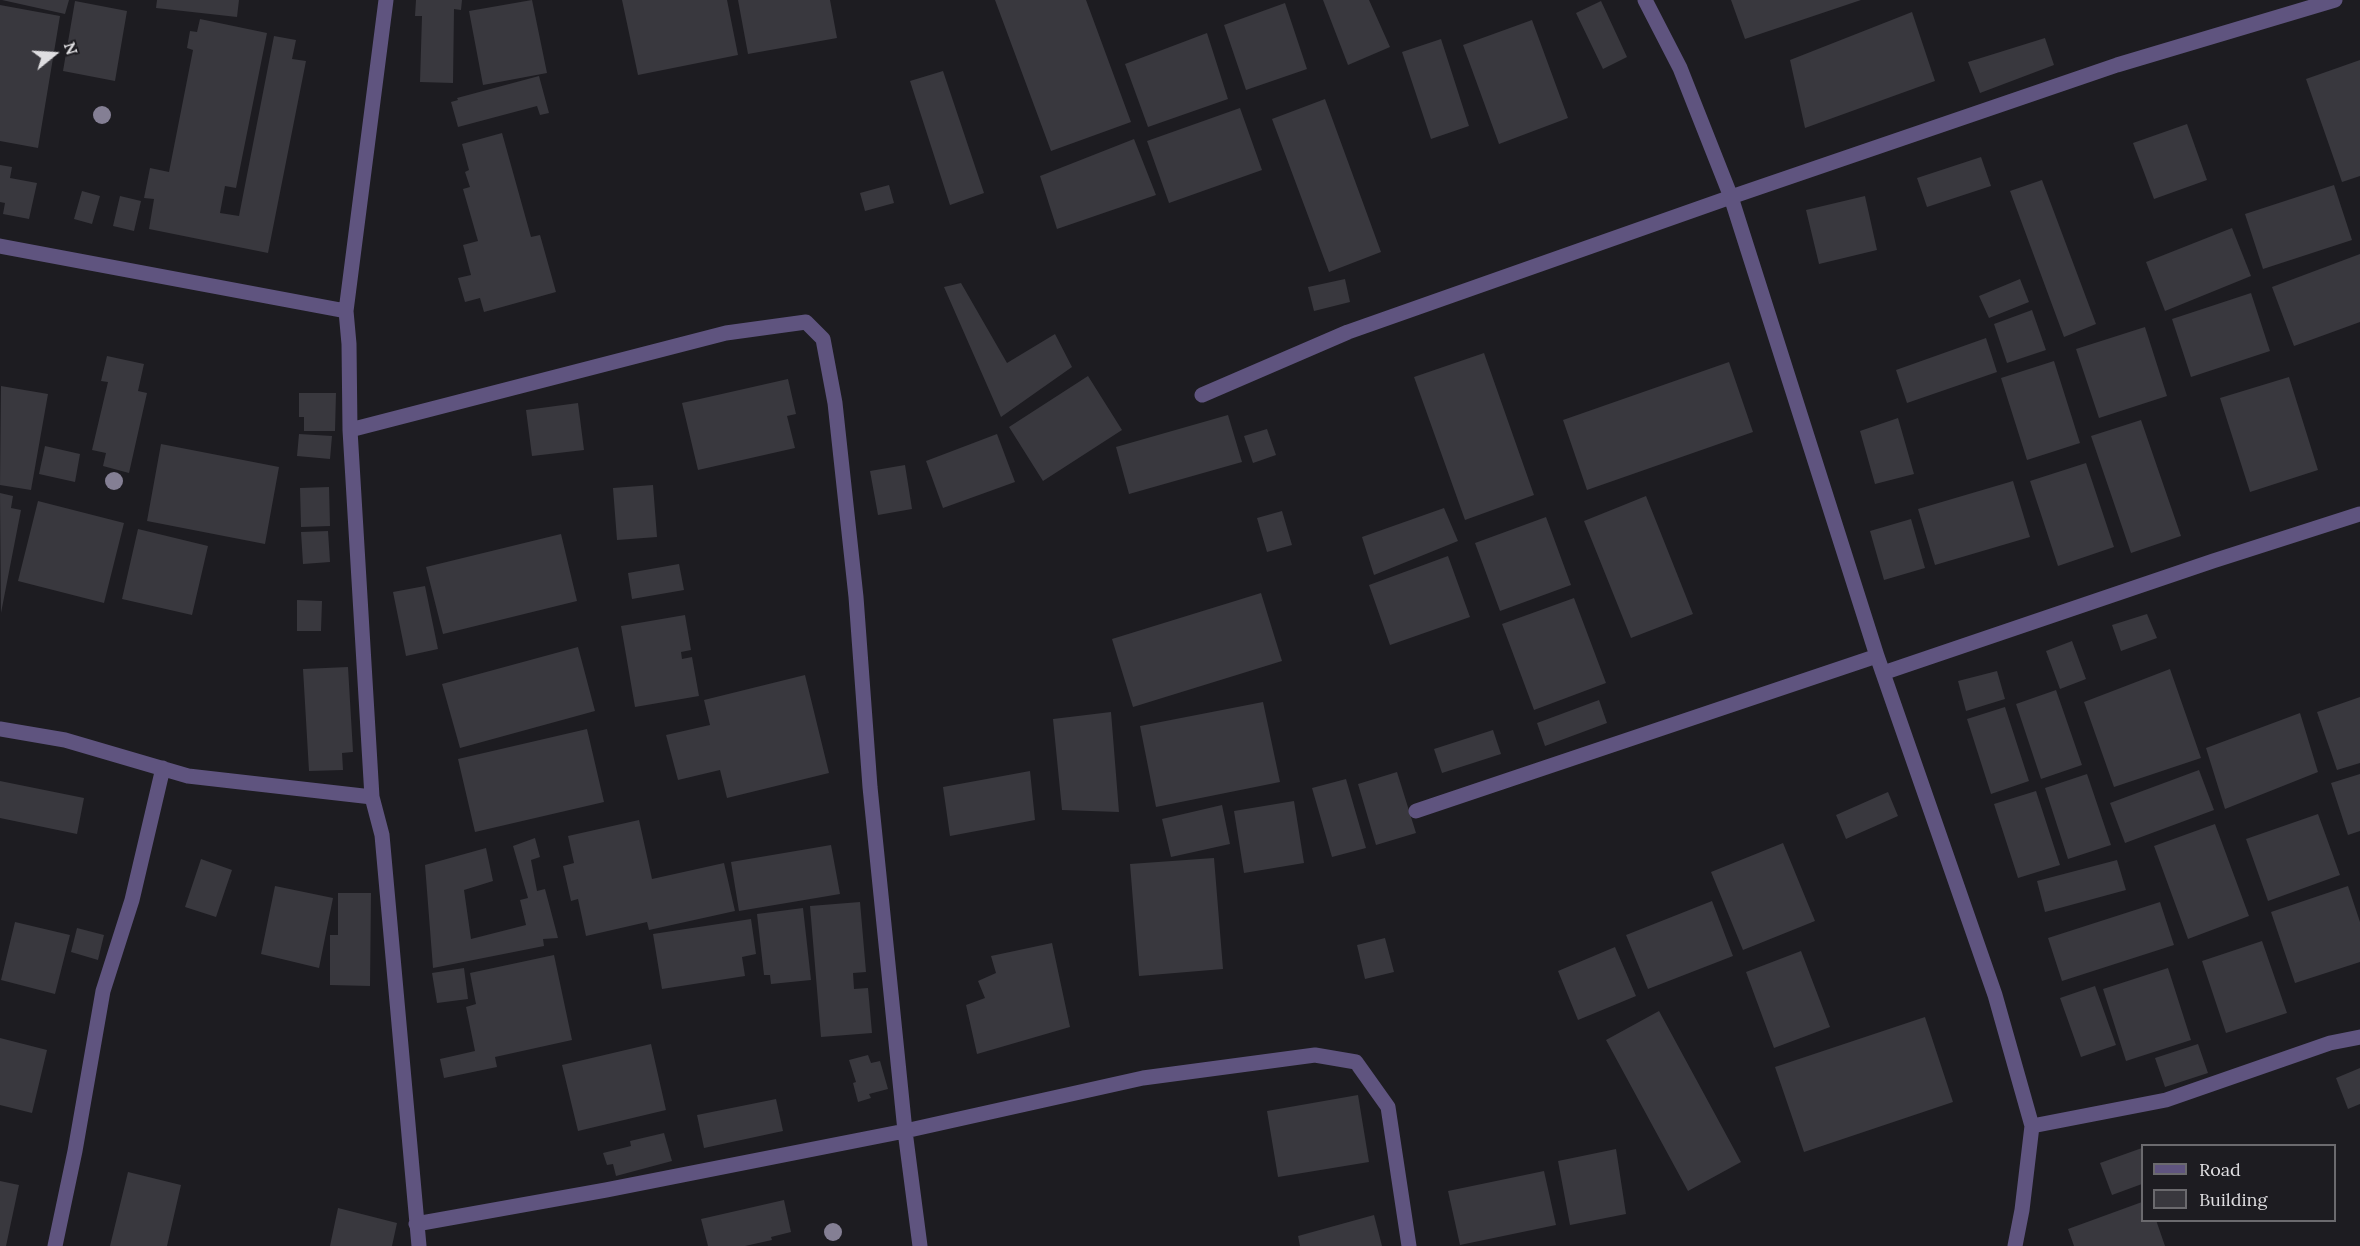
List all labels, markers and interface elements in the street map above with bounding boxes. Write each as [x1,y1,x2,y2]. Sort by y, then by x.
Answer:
north arrow [24,24,84,84]
text: N [60,39,83,57]
legend [2141,1144,2336,1222]
text: Road [2199,1158,2241,1181]
text: Building [2199,1188,2267,1211]

